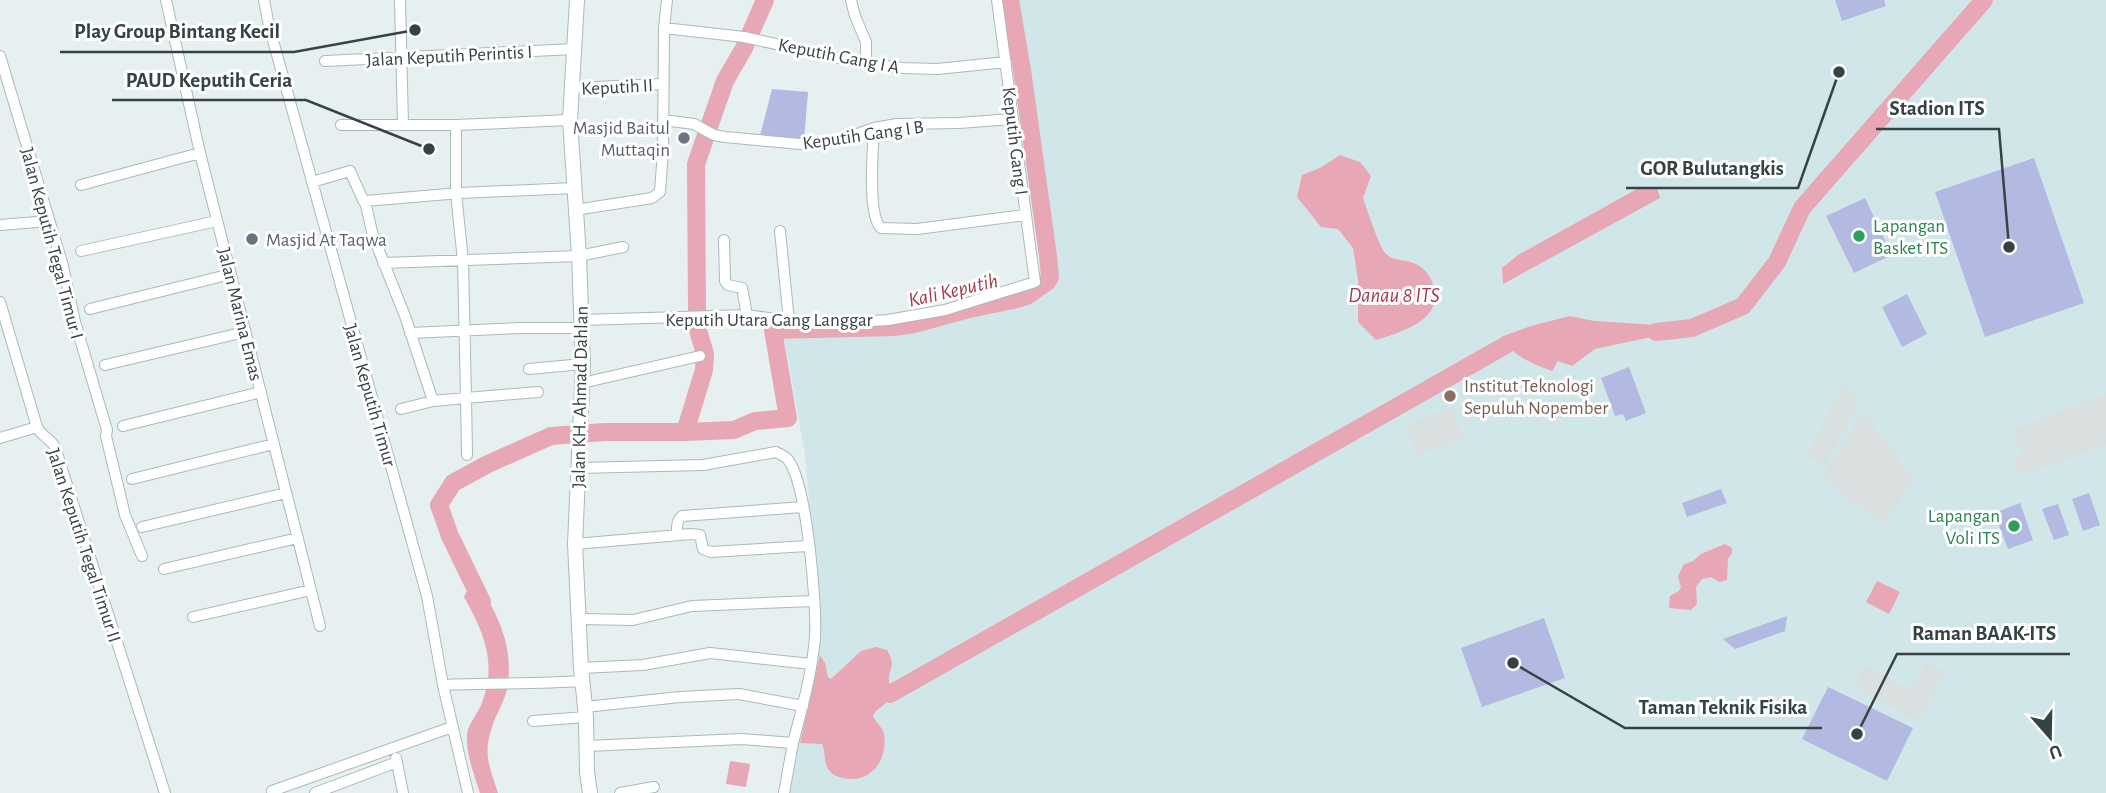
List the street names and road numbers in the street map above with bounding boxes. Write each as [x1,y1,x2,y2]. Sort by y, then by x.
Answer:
street label: Keputih Gang I A [777,35,901,78]
street label: Jalan Keputih Perintis I [365,43,533,70]
street label: Keputih II [581,76,653,99]
street label: Keputih Gang I [998,86,1031,196]
street label: Keputih Gang I B [801,118,925,153]
street label: Jalan Keputih Tegal Timur I [17,146,86,341]
street label: Jalan Marina Emas [214,246,265,383]
street label: Jalan KH. Ahmad Dahlan [569,306,592,488]
street label: Keputih Utara Gang Langgar [665,311,873,330]
street label: Jalan Keputih Timur [340,322,399,469]
street label: Jalan Keputih Tegal Timur II [43,446,124,645]

